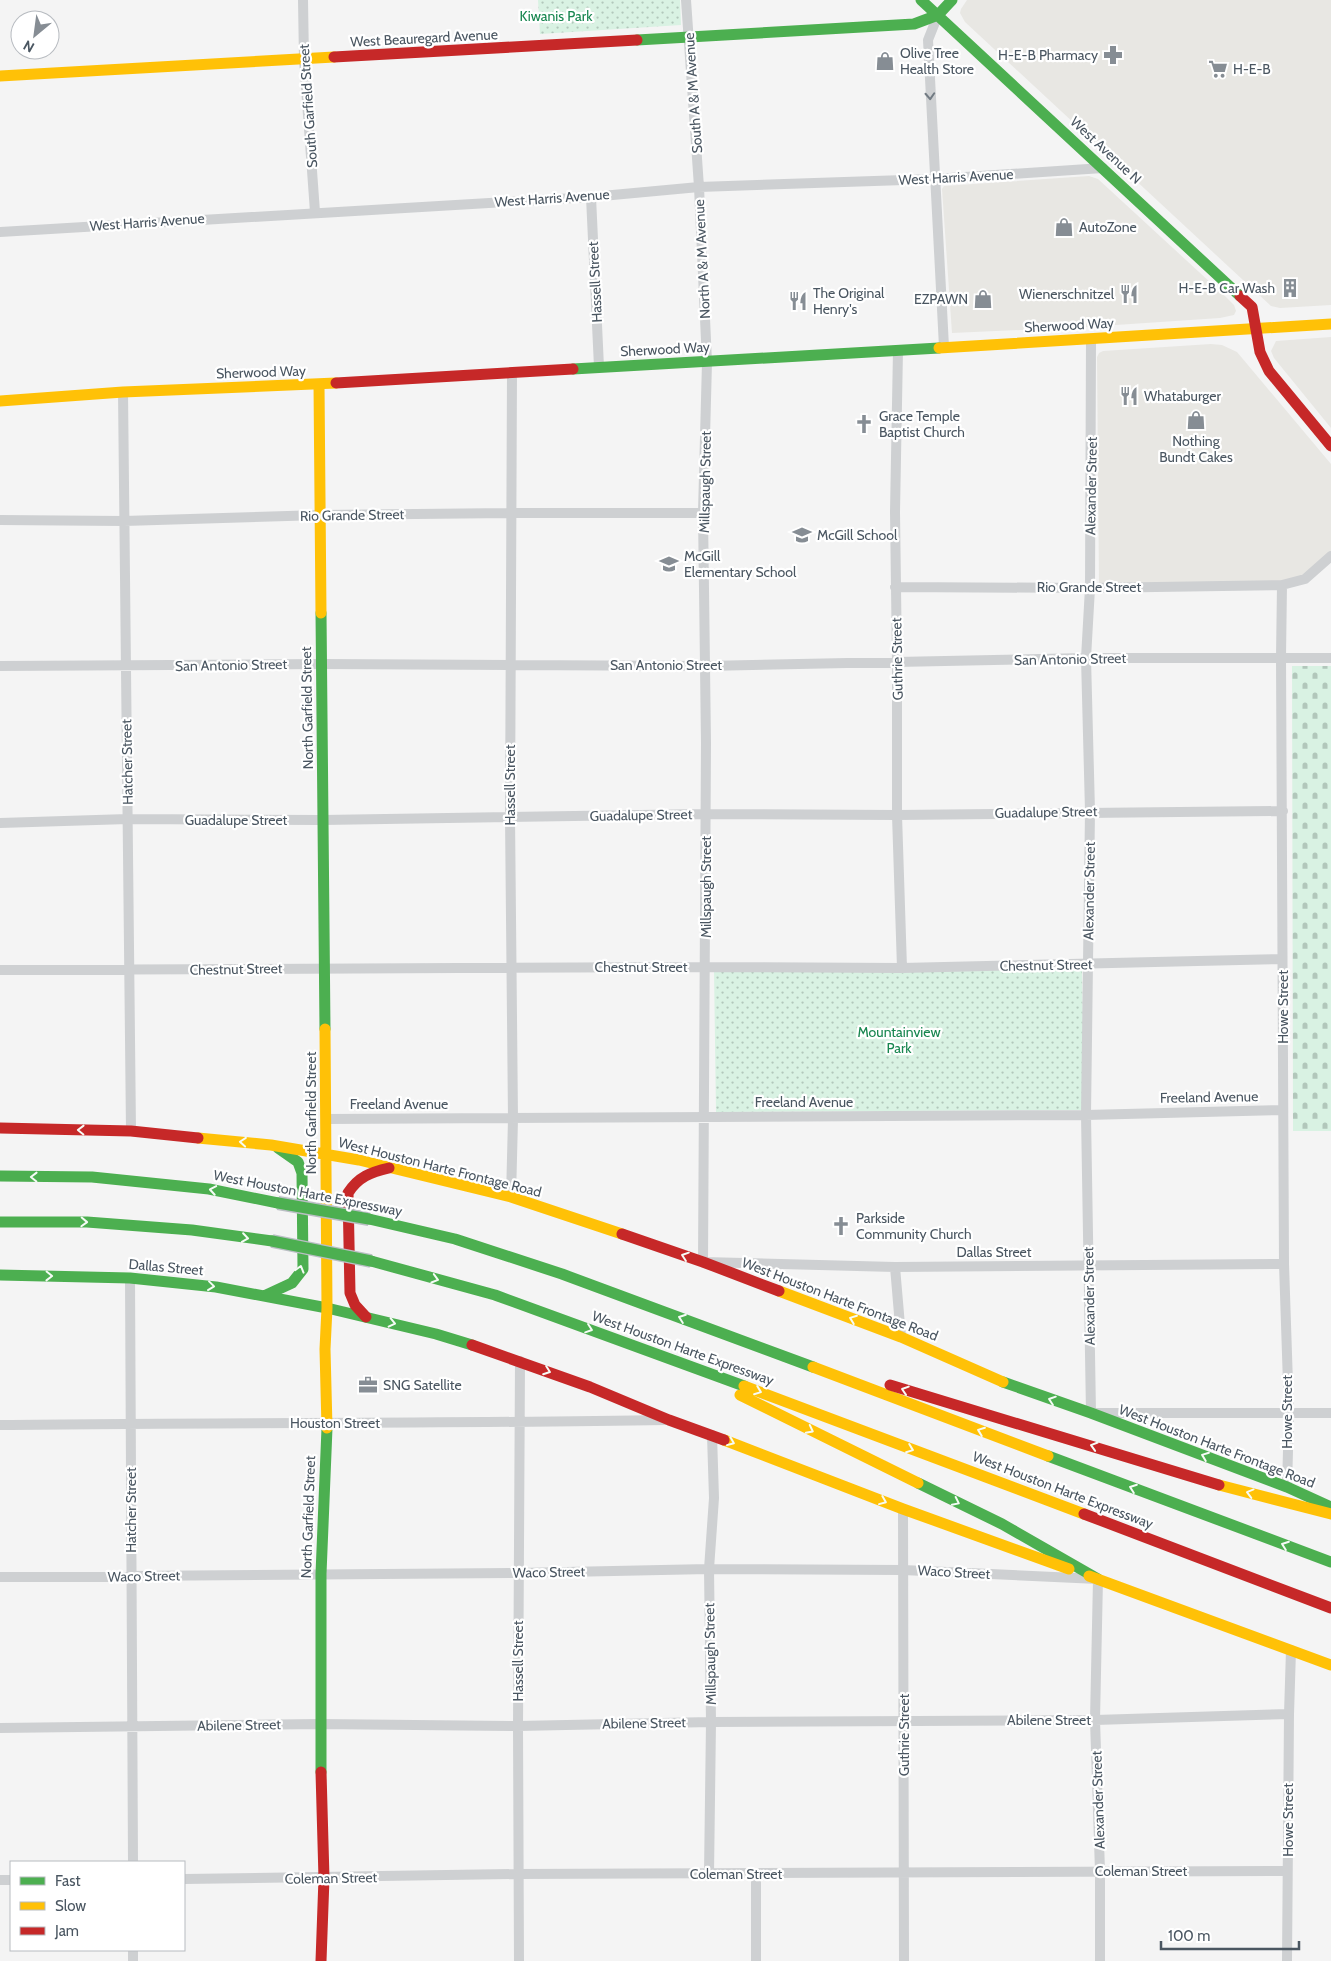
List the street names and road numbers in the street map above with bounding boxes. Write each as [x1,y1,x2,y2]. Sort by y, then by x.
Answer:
street label: West Beauregard Avenue [350,25,498,51]
street label: South A & M Avenue [680,32,706,154]
street label: South Garfield Street [295,43,321,169]
street label: West Avenue N [1067,112,1145,188]
street label: West Harris Avenue [898,165,1014,189]
street label: West Harris Avenue [494,185,610,211]
street label: North A & M Avenue [690,199,714,319]
street label: West Harris Avenue [89,209,205,235]
street label: Hassell Street [584,241,606,323]
street label: Sherwood Way [1024,314,1114,336]
street label: Sherwood Way [620,338,710,360]
street label: Sherwood Way [216,361,306,383]
street label: Millspaugh Street [695,431,715,533]
street label: Alexander Street [1081,436,1101,535]
street label: Rio Grande Street [300,505,405,525]
street label: Rio Grande Street [1037,578,1141,596]
street label: Guthrie Street [887,617,907,700]
street label: North Garfield Street [297,646,317,769]
street label: San Antonio Street [1014,649,1127,669]
street label: San Antonio Street [175,655,288,675]
street label: San Antonio Street [610,656,722,674]
street label: Hatcher Street [117,719,137,805]
street label: Hassell Street [501,744,519,825]
street label: Guadalupe Street [995,802,1098,822]
street label: Guadalupe Street [590,805,693,825]
street label: Guadalupe Street [185,811,288,829]
street label: Millspaugh Street [697,836,715,938]
street label: Alexander Street [1079,841,1099,940]
street label: Chestnut Street [999,955,1093,975]
street label: Chestnut Street [595,958,688,976]
street label: Chestnut Street [189,959,283,979]
street label: Howe Street [1274,970,1292,1044]
street label: North Garfield Street [302,1051,320,1174]
street label: Freeland Avenue [1160,1087,1258,1107]
street label: Freeland Avenue [755,1093,853,1111]
street label: Freeland Avenue [350,1095,448,1113]
street label: West Houston Harte Frontage Road [337,1133,543,1201]
street label: West Houston Harte Expressway [212,1166,404,1220]
street label: Dallas Street [956,1243,1032,1261]
street label: Alexander Street [1079,1246,1099,1345]
street label: West Houston Harte Frontage Road [739,1253,941,1345]
street label: Dallas Street [128,1255,204,1279]
street label: West Houston Harte Expressway [590,1307,776,1389]
street label: Howe Street [1278,1375,1296,1449]
street label: West Houston Harte Frontage Road [1116,1400,1318,1492]
street label: Houston Street [290,1414,380,1432]
street label: West Houston Harte Expressway [970,1447,1156,1533]
street label: North Garfield Street [297,1455,319,1579]
street label: Hatcher Street [122,1467,140,1553]
street label: Waco Street [917,1561,991,1583]
street label: Waco Street [513,1562,586,1582]
street label: Waco Street [108,1566,181,1586]
street label: Millspaugh Street [700,1603,720,1705]
street label: Hassell Street [509,1620,527,1701]
street label: Guthrie Street [895,1693,913,1776]
street label: Abilene Street [1007,1711,1091,1729]
street label: Abilene Street [602,1713,686,1733]
street label: Abilene Street [197,1715,281,1735]
street label: Alexander Street [1087,1750,1109,1850]
street label: Howe Street [1279,1783,1297,1857]
street label: Coleman Street [1095,1862,1188,1880]
street label: Coleman Street [690,1865,783,1883]
street label: Coleman Street [285,1868,378,1888]

